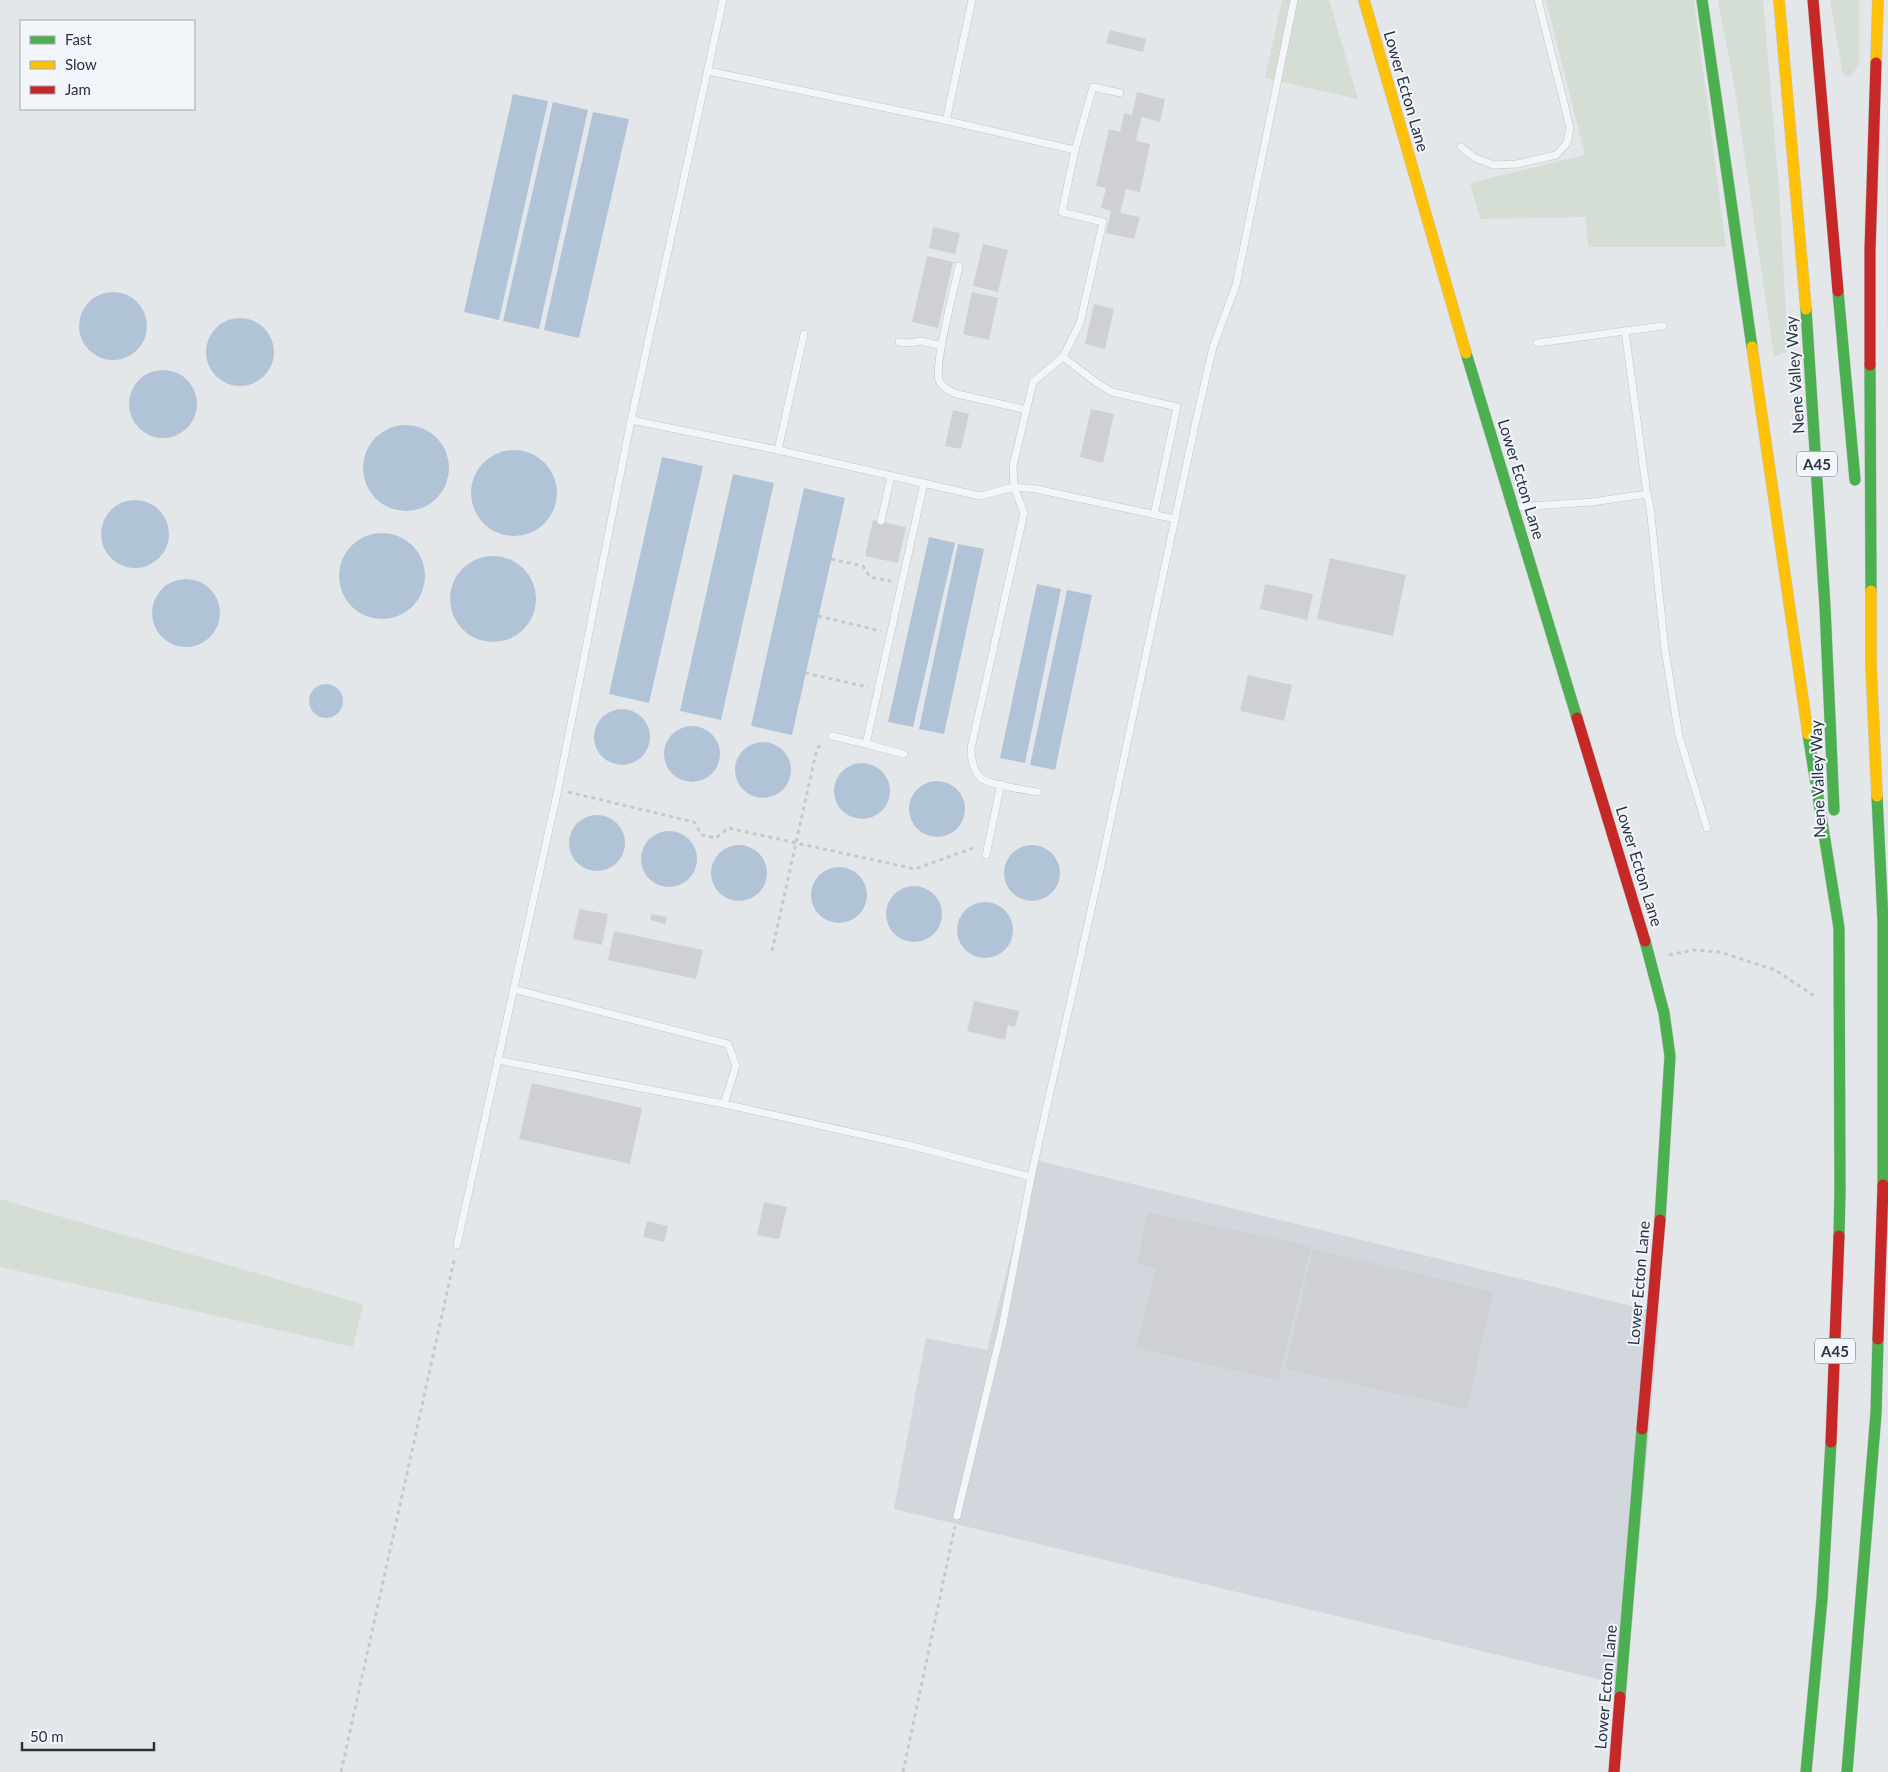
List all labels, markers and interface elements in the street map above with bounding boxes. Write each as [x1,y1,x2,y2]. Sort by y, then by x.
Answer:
legend [20,20,195,110]
street label: Lower Ecton Lane [1381,28,1433,154]
text: Fast [65,30,92,48]
text: Slow [65,55,97,73]
text: Jam [65,80,91,98]
street label: Nene Valley Way [1780,315,1808,435]
street label: Lower Ecton Lane [1495,416,1549,542]
road number: A45 [1797,452,1837,476]
street label: Nene Valley Way [1805,719,1829,838]
street label: Lower Ecton Lane [1613,803,1667,929]
street label: Lower Ecton Lane [1623,1220,1653,1346]
road number: A45 [1815,1338,1855,1364]
street label: Lower Ecton Lane [1590,1624,1620,1750]
scale bar [22,1720,155,1752]
text: 50 m [30,1727,64,1745]

